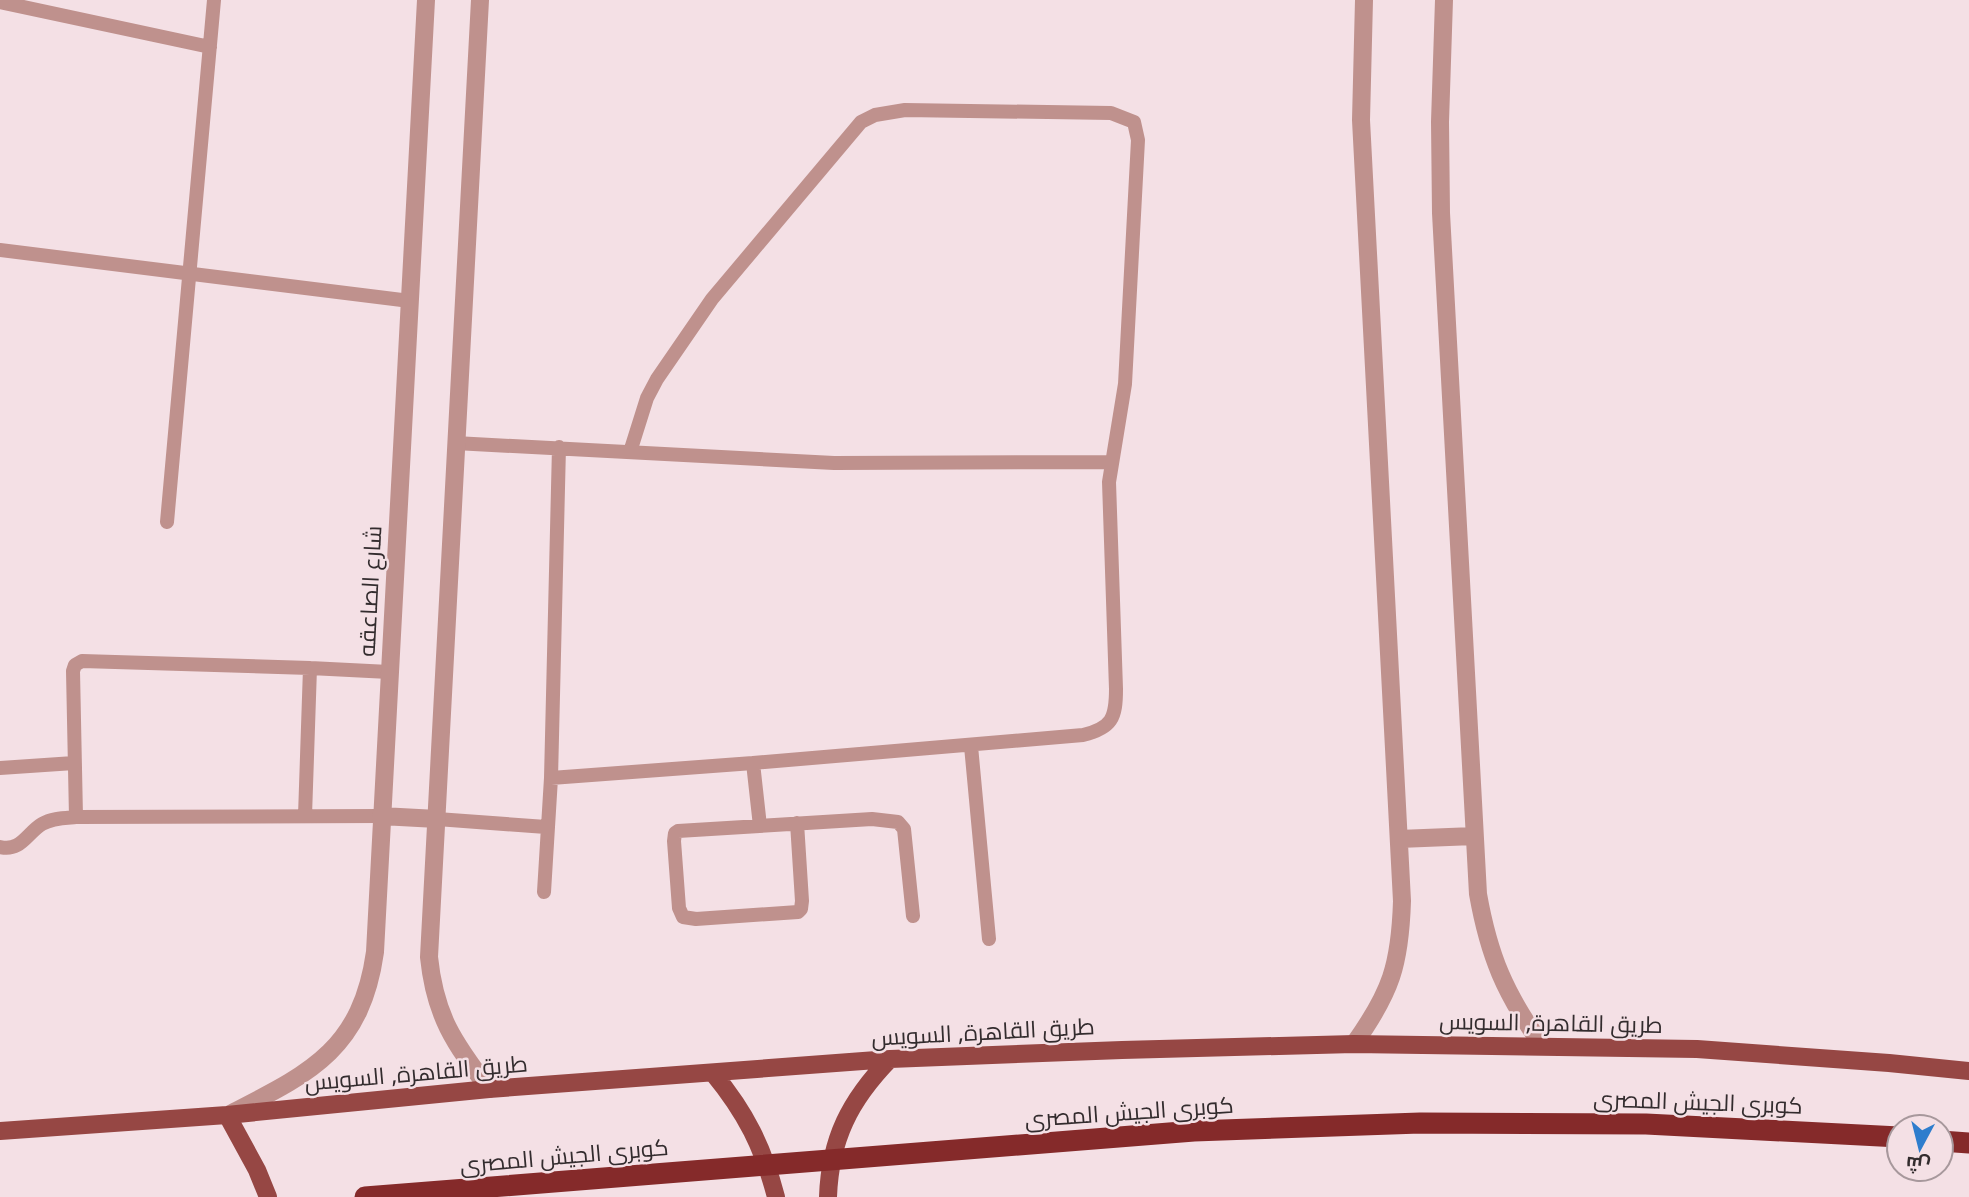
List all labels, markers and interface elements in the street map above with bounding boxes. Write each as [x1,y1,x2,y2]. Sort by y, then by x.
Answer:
street label: شارع الصاعقه [350,525,389,657]
street label: طريق القاهرة, السويس [1439,1004,1663,1040]
street label: طريق القاهرة, السويس [870,1009,1096,1053]
street label: طريق القاهرة, السويس [303,1046,529,1098]
street label: كوبرى الجيش المصرى [1593,1081,1803,1121]
street label: كوبرى الجيش المصرى [1023,1088,1235,1134]
north arrow [1885,1113,1955,1183]
street label: كوبرى الجيش المصرى [458,1130,670,1180]
text: ش [1904,1150,1932,1179]

